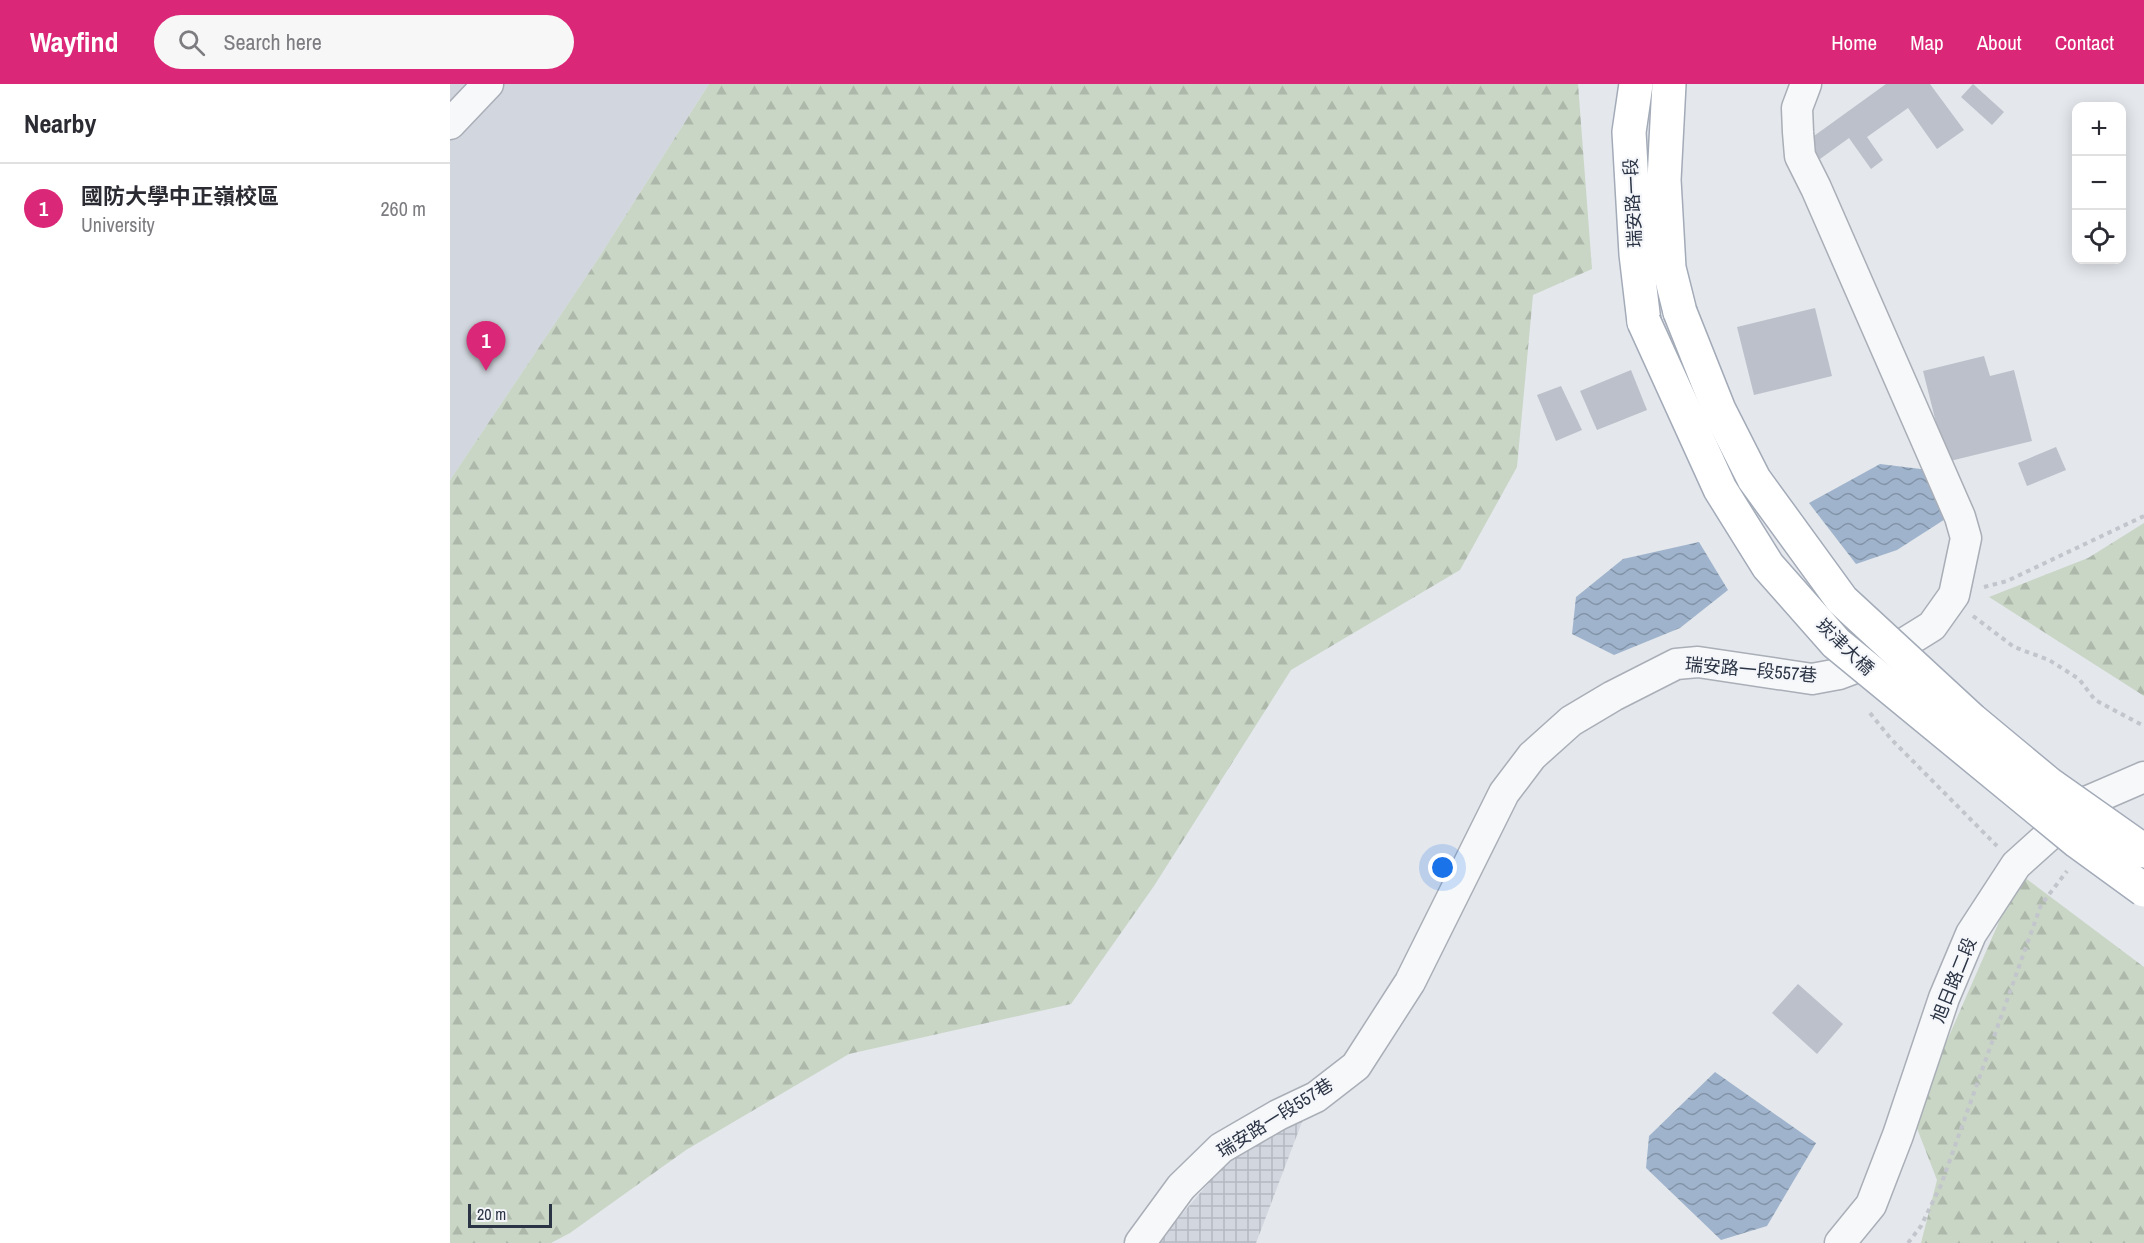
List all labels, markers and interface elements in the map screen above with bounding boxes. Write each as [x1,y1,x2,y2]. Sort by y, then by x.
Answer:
search box [154,15,574,69]
text: Wayfind [30,23,118,61]
icon: search [175,26,208,59]
text: Search here [223,27,322,57]
text: Home [1831,28,1877,57]
text: Map [1910,28,1944,57]
text: About [1977,28,2022,57]
text: Contact [2055,28,2114,57]
map controls [2072,102,2126,264]
button: + [2072,102,2126,156]
text: Nearby [24,106,96,141]
button: − [2072,156,2126,210]
street label: 瑞安路一段 [1618,157,1647,249]
text: 國防大學中正嶺校區 [81,181,279,211]
text: 1 [39,195,48,222]
text: 260 m [380,195,426,222]
button: locate [2072,210,2126,264]
text: University [81,211,155,238]
pin: 1 [466,322,506,371]
street label: 崁津大橋 [1811,613,1880,681]
street label: 瑞安路一段557巷 [1684,651,1818,688]
your location [1428,853,1457,882]
street label: 旭日路二段 [1925,933,1982,1026]
street label: 瑞安路一段557巷 [1212,1072,1338,1163]
scale bar [468,1201,552,1228]
text: 20 m [477,1203,506,1225]

